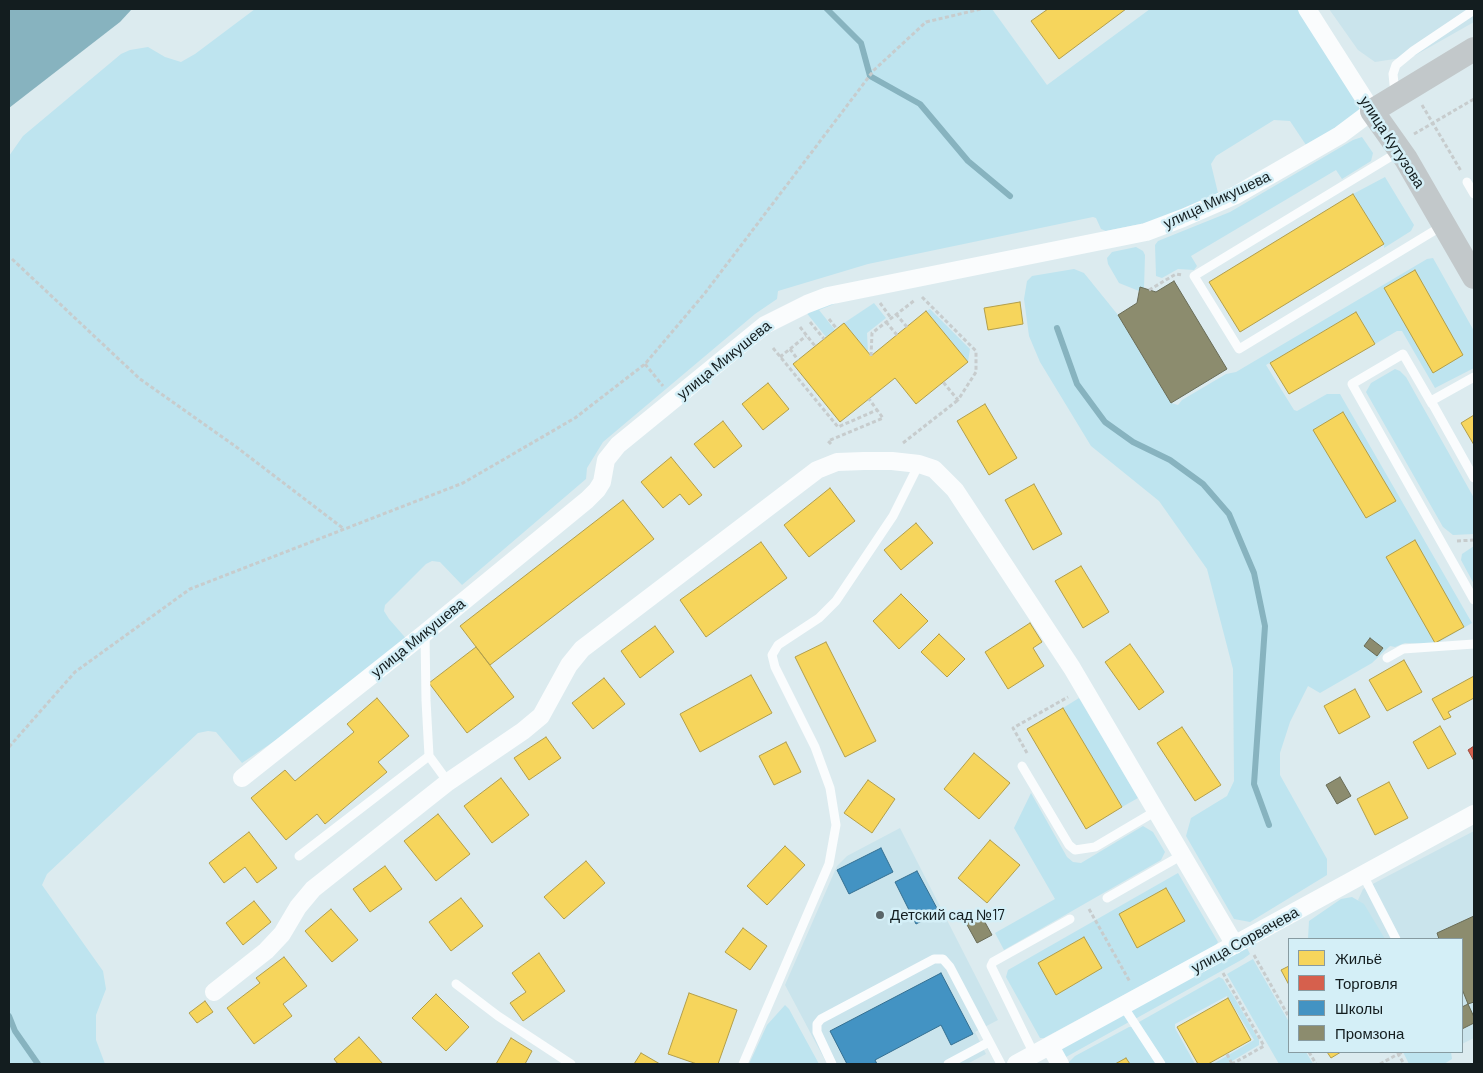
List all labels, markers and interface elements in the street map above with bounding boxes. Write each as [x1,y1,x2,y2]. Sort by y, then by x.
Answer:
street label: улица Кутузова [1356,93,1428,191]
street label: улица Микушева [1161,167,1273,233]
street label: улица Микушева [673,317,775,403]
street label: улица Микушева [367,595,469,681]
street label: улица Сорвачева [1188,903,1302,977]
place label: Детский сад №17 [890,906,1005,924]
marker: Детский сад №17 [874,909,886,921]
legend [1288,938,1463,1053]
text: Жильё [1335,949,1382,967]
text: Торговля [1335,974,1398,992]
text: Школы [1335,999,1383,1017]
text: Промзона [1335,1024,1404,1042]

